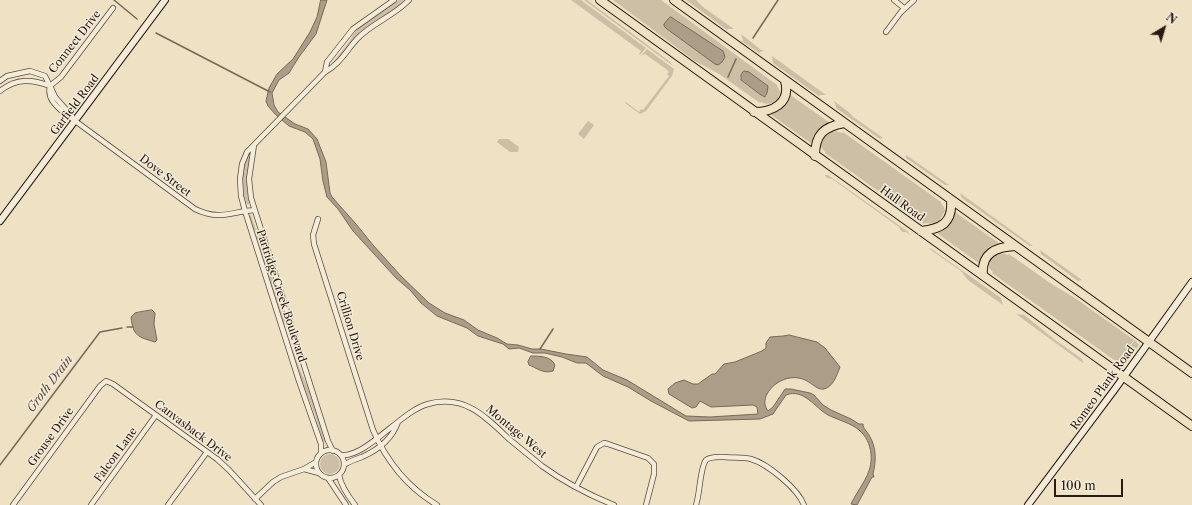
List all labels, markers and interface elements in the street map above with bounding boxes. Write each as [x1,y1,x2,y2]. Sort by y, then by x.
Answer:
street label: Connect Drive [46,8,104,76]
north arrow [1144,8,1184,48]
text: N [1163,10,1179,27]
street label: Garfield Road [48,72,102,138]
street label: Dove Street [137,152,193,200]
street label: Hall Road [877,183,927,225]
street label: Partridge Creek Boulevard [253,228,309,364]
street label: Crillion Drive [333,290,367,362]
street label: Romeo Plank Road [1068,343,1138,433]
water label: Groth Drain [24,353,76,415]
street label: Canvasback Drive [152,398,234,464]
street label: Montage West [483,403,549,461]
street label: Grouse Drive [25,405,77,469]
street label: Falcon Lane [92,425,140,485]
scale bar [1056,471,1125,497]
text: 100 m [1061,478,1096,493]

